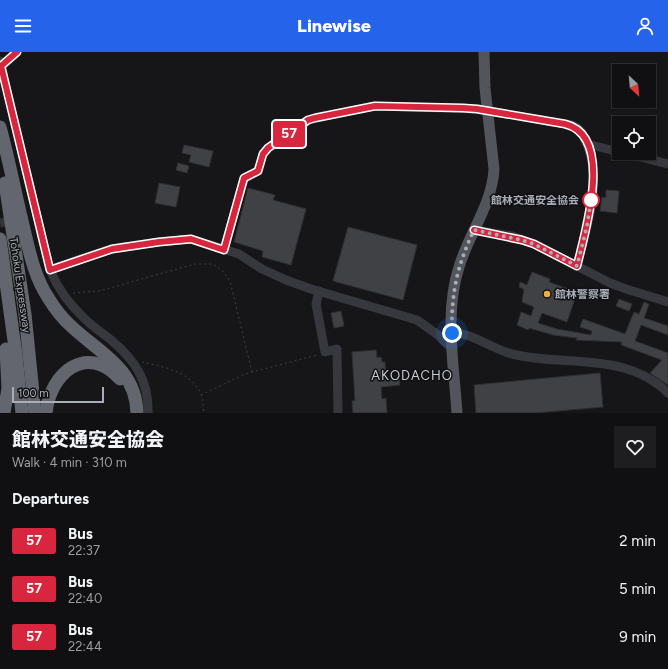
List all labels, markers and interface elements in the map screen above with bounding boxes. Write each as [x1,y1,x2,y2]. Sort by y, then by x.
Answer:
icon: menu [12,15,34,37]
text: Linewise [297,15,371,37]
icon: person [634,15,656,37]
north arrow [612,64,656,108]
map controls [612,64,656,160]
button: locate [612,116,656,160]
line badge: 57 [271,121,307,147]
text: 57 [281,125,297,142]
marker: 館林交通安全協会 [582,191,600,209]
place label: 館林交通安全協会 [490,194,579,207]
street label: Tohoku Expressway [7,236,33,334]
place label: 館林警察署 [554,288,610,301]
marker: 館林警察署 [542,289,552,299]
your location [442,323,462,343]
district label: AKODACHO [371,368,453,383]
scale bar [12,385,104,404]
text: 100 m [18,387,49,400]
button: heart [614,426,656,468]
text: 館林交通安全協会 [12,428,164,451]
text: Walk · 4 min · 310 m [12,455,127,470]
text: Departures [12,490,89,508]
text: Bus [68,525,93,543]
text: 57 [26,532,42,549]
text: 2 min [619,532,656,550]
text: 22:37 [68,543,100,558]
text: Bus [68,573,93,591]
text: 57 [26,580,42,597]
text: 5 min [619,580,656,598]
text: 22:40 [68,591,102,606]
text: Bus [68,621,93,639]
text: 57 [26,628,42,645]
text: 9 min [619,628,656,646]
text: 22:44 [68,639,102,654]

